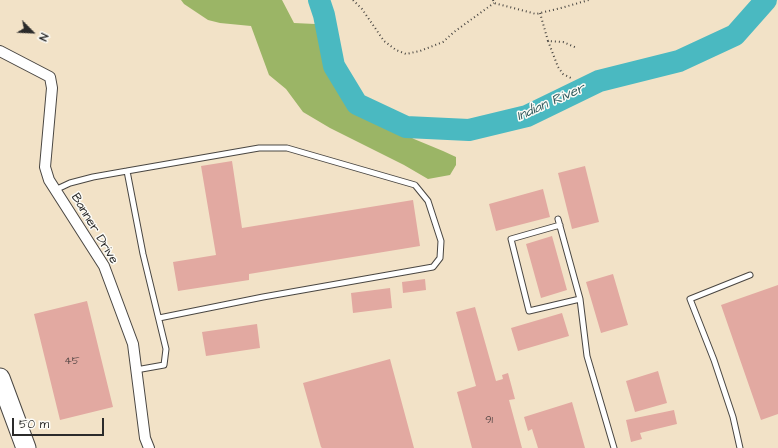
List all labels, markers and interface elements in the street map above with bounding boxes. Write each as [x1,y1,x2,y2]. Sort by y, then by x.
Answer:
north arrow [12,12,52,52]
text: N [35,31,52,43]
water label: Indian River [514,81,588,125]
street label: Banner Drive [67,191,121,267]
house number: 45 [64,355,80,369]
scale bar [14,410,106,436]
house number: 91 [485,414,493,428]
text: 50 m [19,416,49,433]

